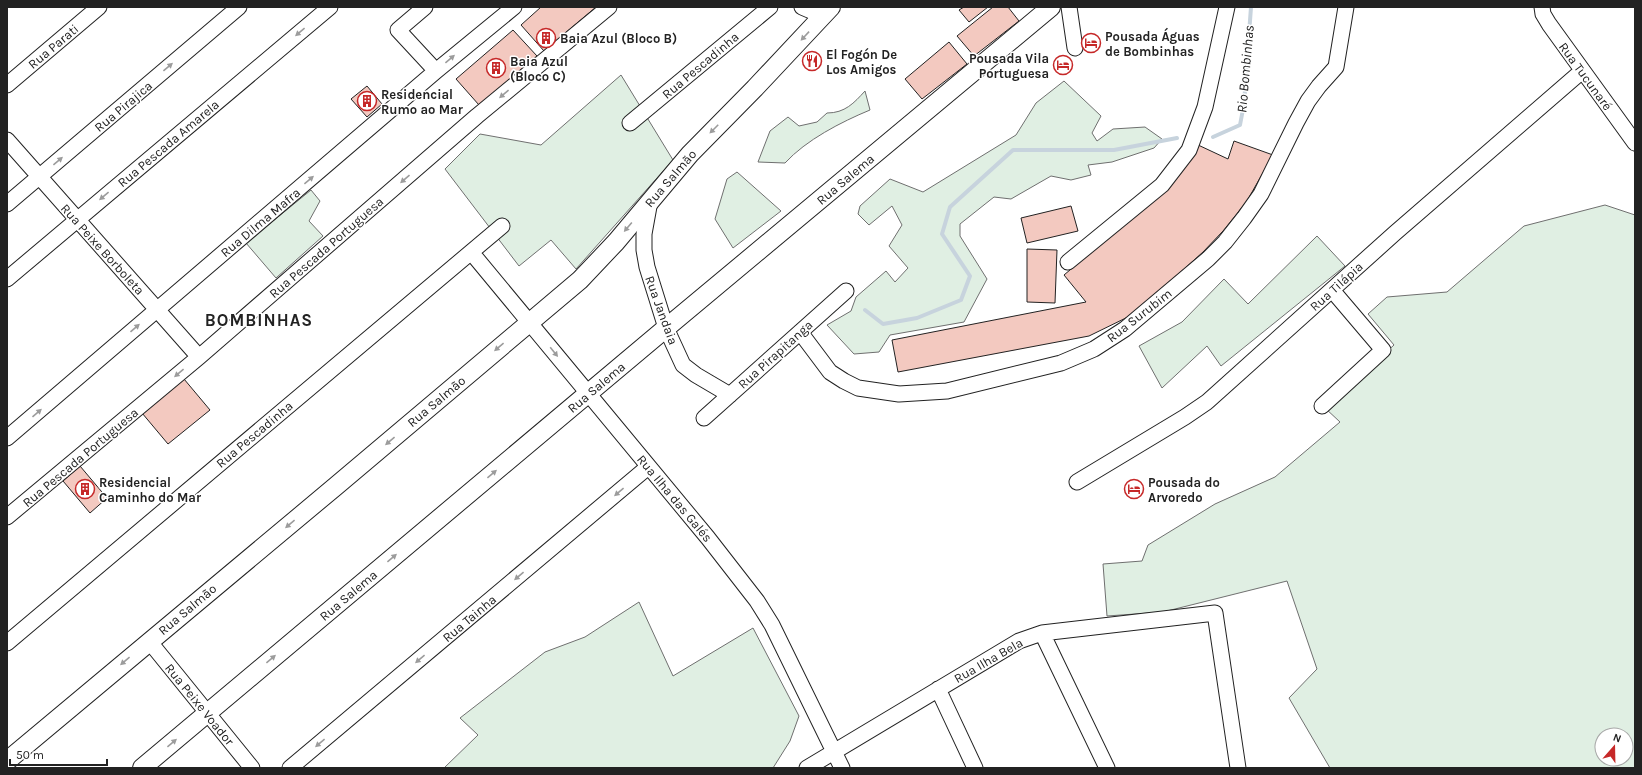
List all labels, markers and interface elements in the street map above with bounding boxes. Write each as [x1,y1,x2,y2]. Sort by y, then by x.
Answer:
street label: Rua Parati [25,21,82,72]
water label: Rio Bombinhas [1233,24,1258,114]
building icon: Baia Azul (Bloco B) [535,27,557,49]
place label: Pousada Águas de Bombinhas [1105,27,1200,59]
one-way arrow [295,28,306,37]
street label: Rua Pescadinha [659,29,742,102]
place label: Baia Azul (Bloco B) [560,31,677,46]
one-way arrow [800,31,809,41]
hotel icon: Pousada Águas de Bombinhas [1080,32,1102,54]
street label: Rua Tucunaré [1556,39,1616,114]
place label: El Fogón De Los Amigos [826,47,897,77]
restaurant icon: El Fogón De Los Amigos [801,50,823,72]
place label: Pousada Vila Portuguesa [969,51,1049,81]
place label: Baia Azul (Bloco C) [510,54,568,84]
hotel icon: Pousada Vila Portuguesa [1052,54,1074,76]
one-way arrow [445,55,456,64]
building icon: Baia Azul (Bloco C) [485,57,507,79]
one-way arrow [162,63,173,72]
street label: Rua Pirajica [91,78,155,135]
place label: Residencial Rumo ao Mar [381,87,464,117]
building icon: Residencial Rumo ao Mar [356,90,378,112]
one-way arrow [498,90,509,99]
street label: Rua Pescada Amarela [115,97,222,190]
one-way arrow [709,124,719,134]
street label: Rua Salmão [641,147,699,210]
street label: Rua Salema [813,151,877,208]
one-way arrow [53,156,63,165]
one-way arrow [400,174,410,183]
one-way arrow [303,175,314,184]
street label: Rua Dilma Mafra [218,185,303,260]
one-way arrow [99,192,109,201]
street label: Rua Pescada Portuguesa [266,194,386,301]
street label: Rua Peixe Borboleta [58,201,147,298]
one-way arrow [624,221,633,232]
street label: Rua Tilápia [1307,259,1366,314]
street label: Rua Jandaia [642,274,681,347]
street label: Rua Surubim [1104,285,1175,345]
district label: BOMBINHAS [205,310,313,330]
street label: Rua Pirapitanga [735,317,816,392]
one-way arrow [130,323,141,332]
one-way arrow [494,343,505,352]
one-way arrow [550,347,558,358]
street label: Rua Salema [564,359,628,416]
one-way arrow [174,369,185,378]
street label: Rua Salmão [404,373,468,430]
street label: Rua Pescadinha [213,398,296,471]
street label: Rua Pescada Portuguesa [19,405,141,510]
one-way arrow [31,408,42,417]
one-way arrow [384,436,395,445]
street label: Rua Ilha das Galés [634,452,715,545]
one-way arrow [486,470,497,479]
place label: Residencial Caminho do Mar [99,475,202,505]
place label: Pousada do Arvoredo [1148,475,1220,505]
building icon: Residencial Caminho do Mar [74,478,96,500]
hotel icon: Pousada do Arvoredo [1123,478,1145,500]
one-way arrow [613,488,624,497]
one-way arrow [285,520,295,529]
one-way arrow [387,553,397,562]
street label: Rua Salema [316,567,380,624]
one-way arrow [514,571,524,580]
street label: Rua Salmão [155,581,219,638]
street label: Rua Tainha [439,592,499,645]
street label: Rua Ilha Bela [951,635,1025,686]
one-way arrow [266,655,276,664]
one-way arrow [414,655,425,664]
one-way arrow [120,656,131,665]
street label: Rua Peixe Voador [162,660,237,748]
north arrow [1594,727,1634,767]
text: N [1611,731,1623,746]
one-way arrow [166,738,177,747]
one-way arrow [315,738,325,747]
scale bar [10,741,107,767]
text: 50 m [16,748,44,762]

